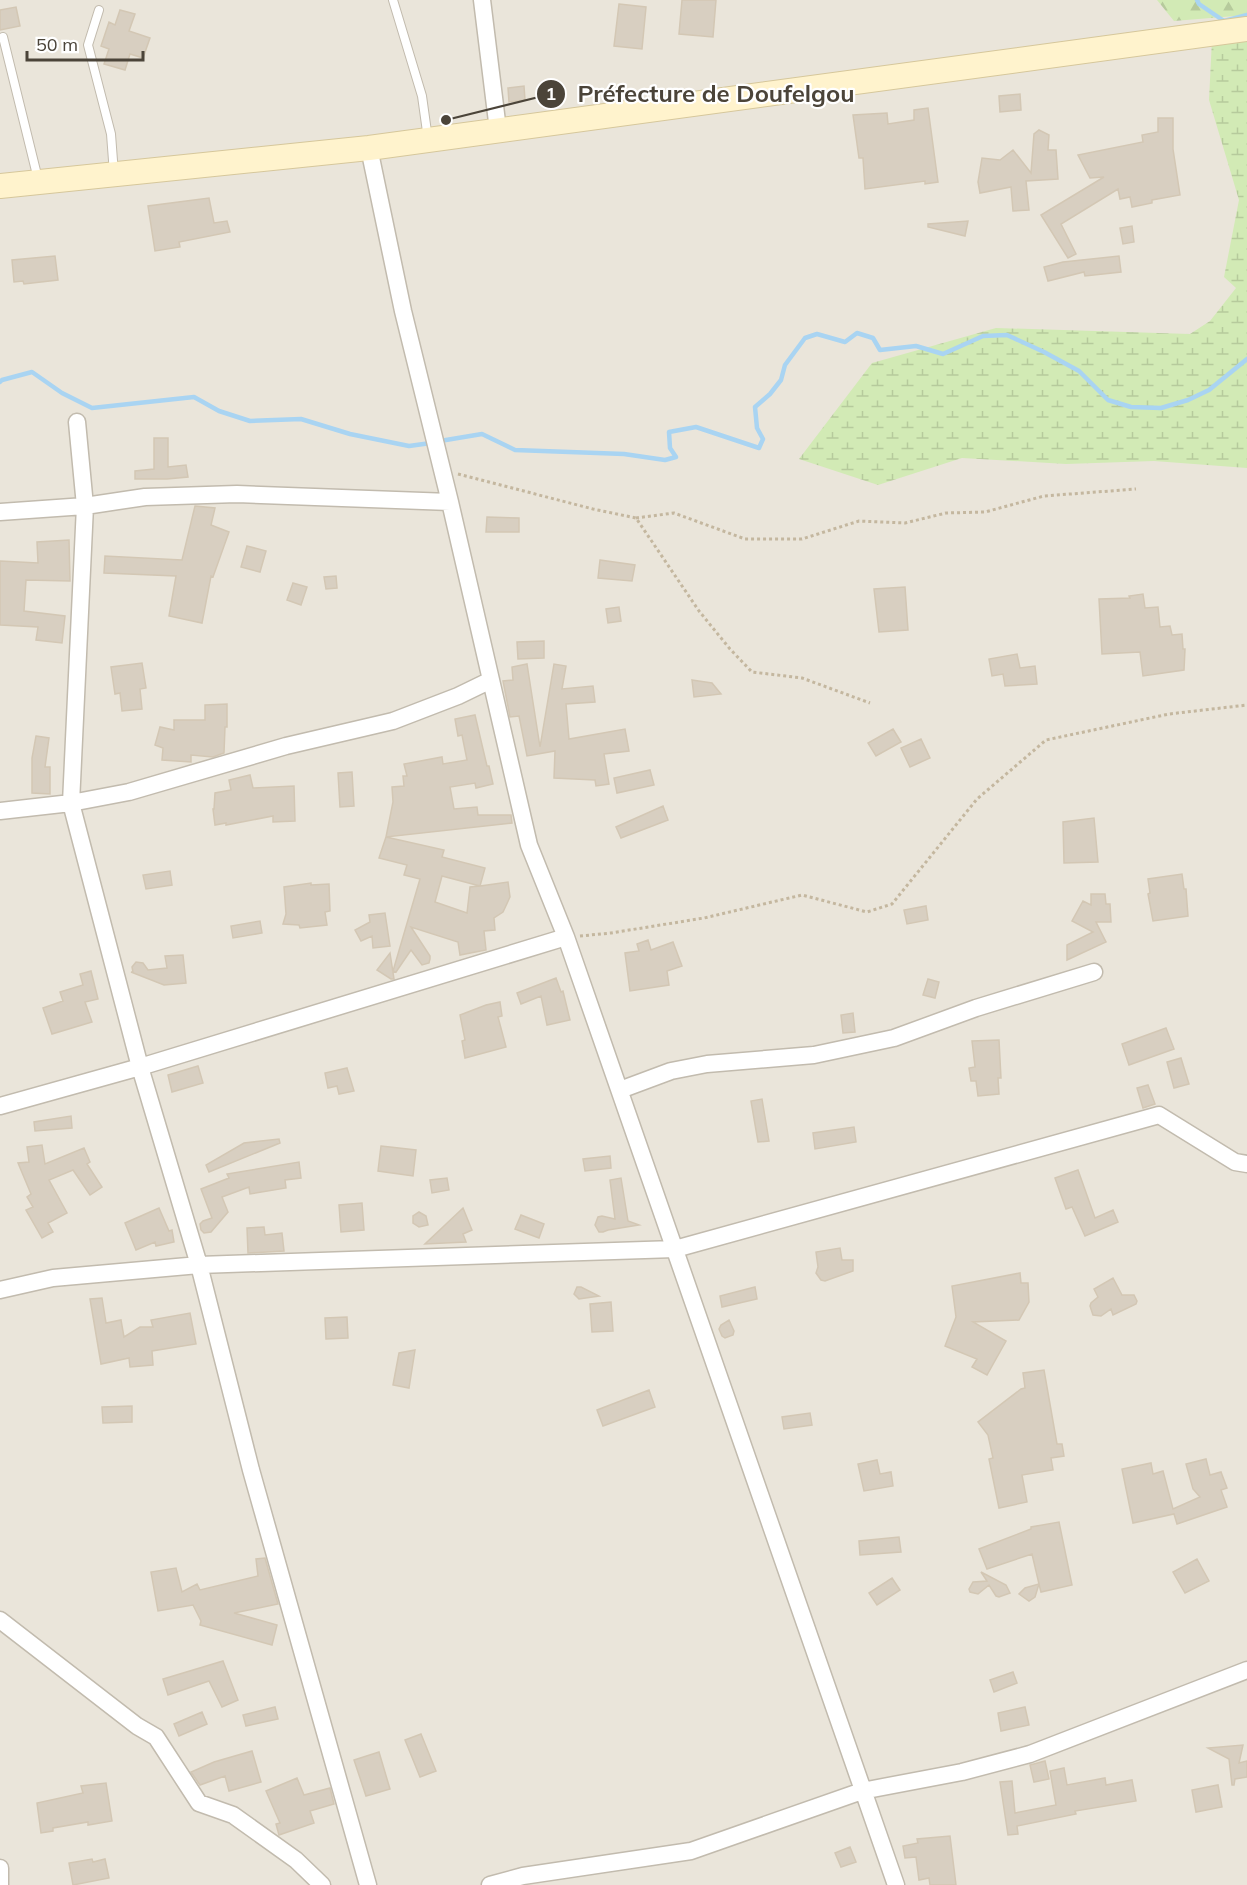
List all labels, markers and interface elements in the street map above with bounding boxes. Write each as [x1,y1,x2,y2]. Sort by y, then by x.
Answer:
scale bar [27,24,142,62]
text: 50 m [36,33,78,56]
callout: Préfecture de Doufelgou [536,73,867,115]
text: Préfecture de Doufelgou [577,78,855,108]
text: 1 [546,82,556,105]

